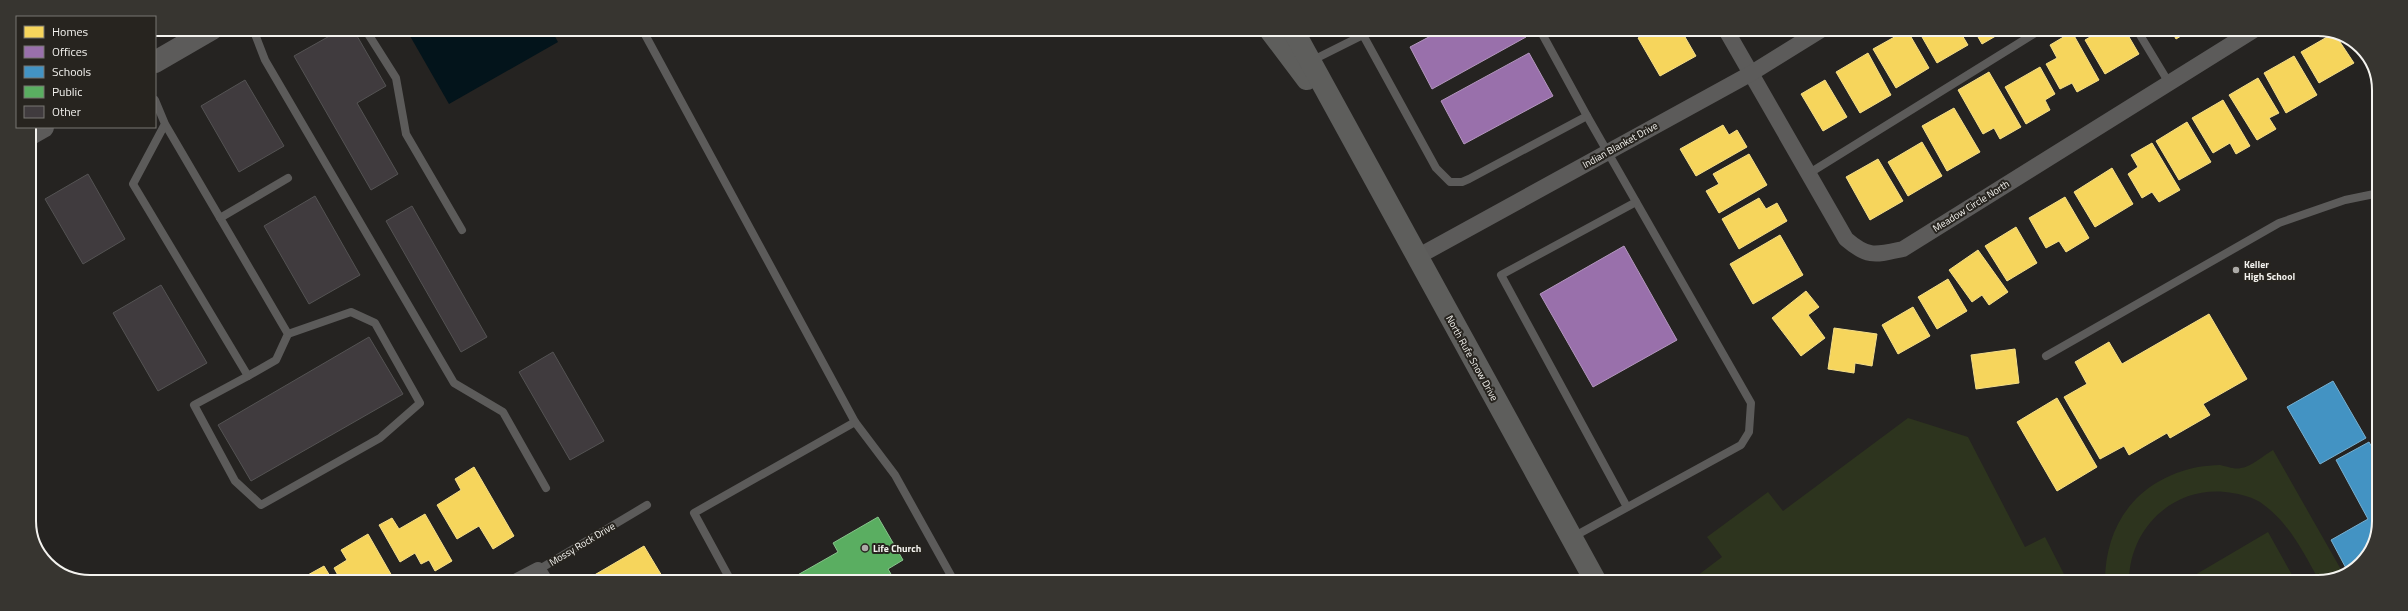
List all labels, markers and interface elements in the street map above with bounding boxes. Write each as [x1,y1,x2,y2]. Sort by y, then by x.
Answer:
legend [16,16,156,128]
text: Homes [52,22,88,41]
text: Offices [52,42,88,61]
text: Schools [52,62,92,81]
text: Public [52,82,82,101]
text: Other [52,102,81,121]
street label: Indian Blanket Drive [1580,118,1660,172]
street label: Meadow Circle North [1930,176,2012,236]
place label: Keller High School [2244,257,2295,284]
marker: Keller High School [2231,265,2241,275]
street label: North Rufe Snow Drive [1442,312,1502,404]
street label: Mossy Rock Drive [546,518,618,570]
place label: Life Church [873,541,921,556]
marker: Life Church [860,543,870,553]

